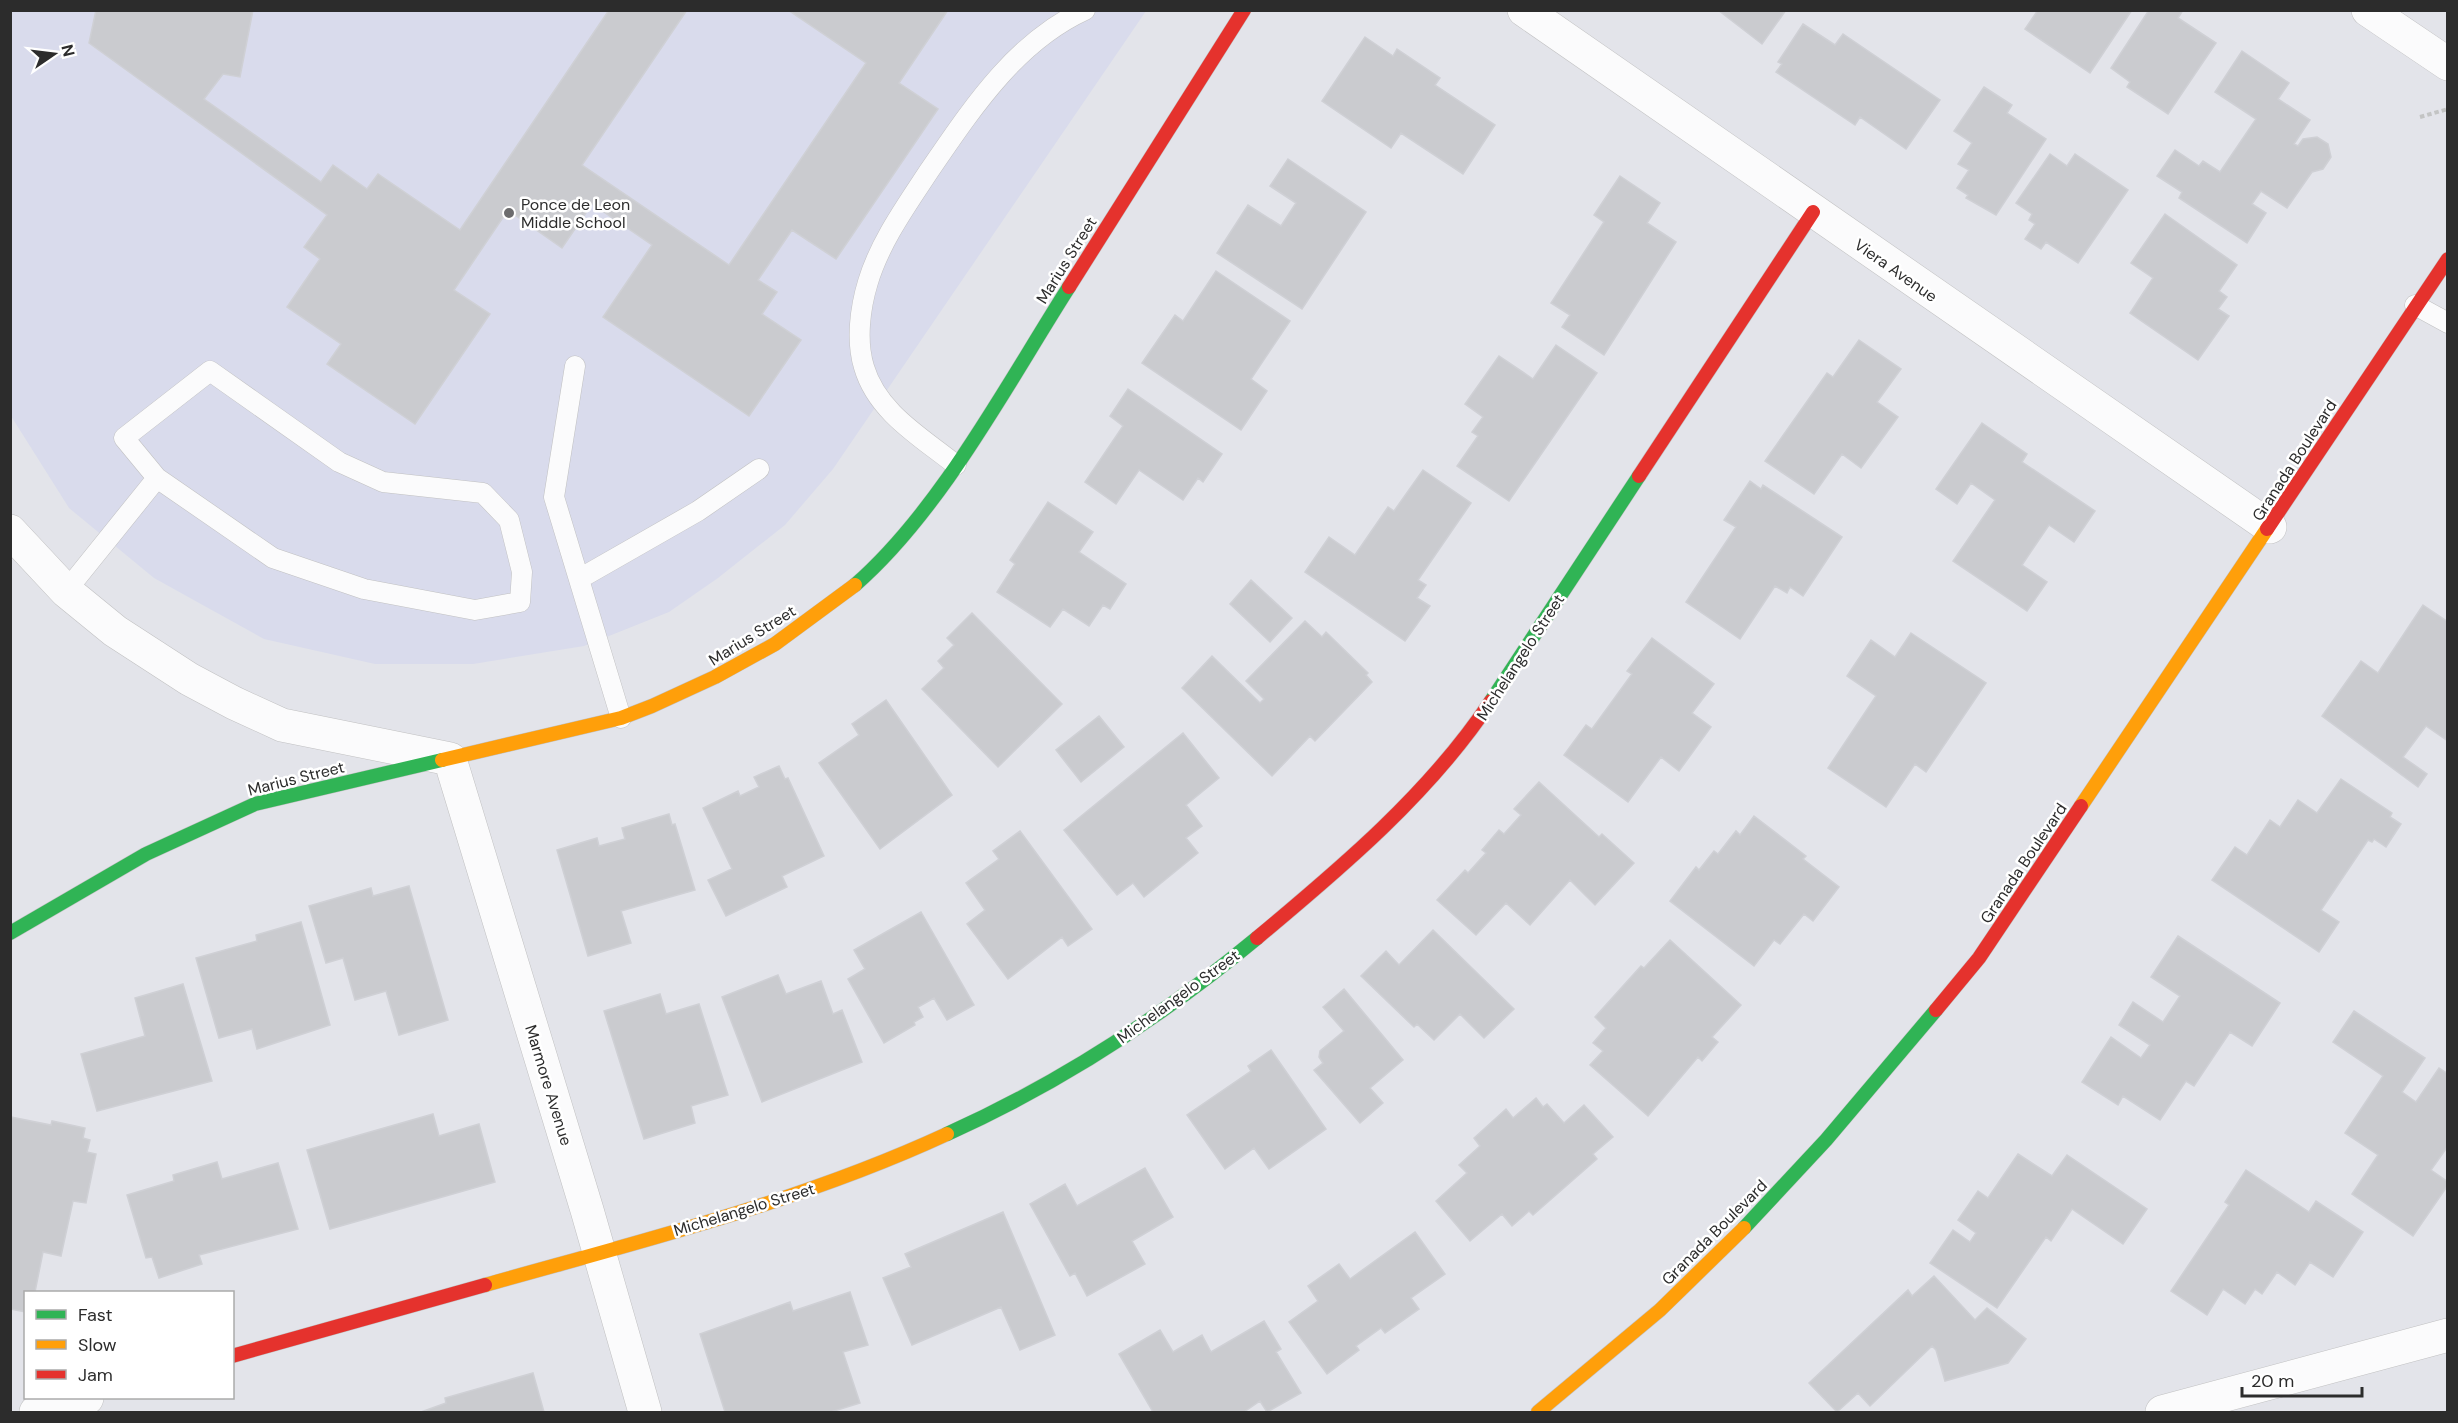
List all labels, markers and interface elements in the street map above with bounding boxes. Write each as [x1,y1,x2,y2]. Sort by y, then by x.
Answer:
north arrow [24,24,84,84]
text: N [56,42,80,59]
place label: Ponce de Leon Middle School [521,194,630,233]
marker: Ponce de Leon Middle School [502,206,516,220]
street label: Marius Street [1031,213,1101,308]
street label: Viera Avenue [1850,234,1941,307]
street label: Granada Boulevard [2247,396,2342,525]
street label: Michelangelo Street [1472,590,1569,724]
street label: Marius Street [705,600,800,670]
street label: Marius Street [246,756,347,801]
street label: Granada Boulevard [1975,799,2071,927]
street label: Michelangelo Street [1113,945,1244,1048]
street label: Marmore Avenue [520,1022,577,1148]
street label: Granada Boulevard [1657,1175,1772,1290]
street label: Michelangelo Street [671,1178,817,1241]
legend [24,1291,234,1399]
text: Fast [78,1303,113,1327]
text: Slow [78,1333,117,1357]
scale bar [2242,1360,2362,1398]
text: Jam [78,1363,113,1387]
text: 20 m [2251,1369,2294,1393]

